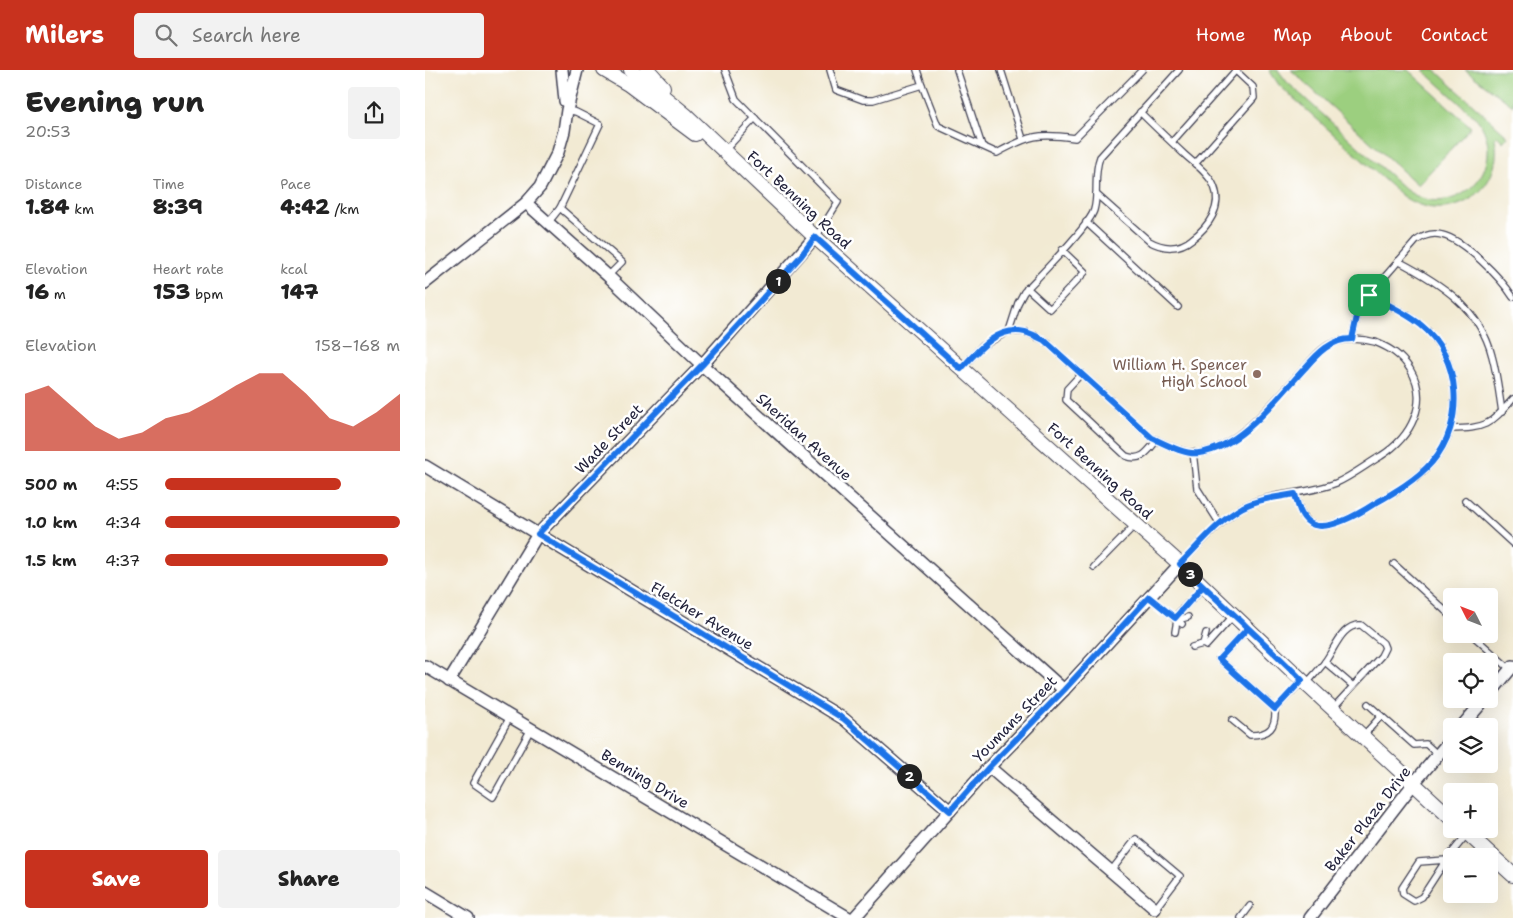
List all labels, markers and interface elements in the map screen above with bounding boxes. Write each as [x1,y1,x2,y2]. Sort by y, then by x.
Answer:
search box [134,13,484,58]
text: Milers [25,19,104,51]
icon: search [152,21,180,49]
text: Search here [192,23,301,48]
text: Home [1196,23,1245,47]
text: Map [1273,23,1312,47]
text: About [1340,23,1393,47]
text: Contact [1421,23,1488,47]
text: Evening run [25,83,204,121]
button: share [348,87,400,139]
text: 20:53 [25,121,71,142]
street label: Fort Benning Road [743,147,856,254]
text: Distance [25,175,82,193]
text: Time [153,175,185,193]
text: Pace [280,175,311,193]
text: 1.84 [25,193,70,221]
text: 8:39 [153,193,203,221]
text: 4:42 [280,193,330,221]
text: km [70,200,94,218]
text: /km [330,200,359,218]
text: Elevation [25,260,88,278]
text: Heart rate [153,260,224,278]
text: kcal [280,260,308,278]
pin: 1 [765,268,791,294]
text: 1 [775,272,782,290]
pin [1348,274,1390,316]
text: 16 [25,278,49,306]
text: 153 [153,278,190,306]
text: 147 [280,278,319,306]
icon: arrive [1355,281,1383,309]
text: m [49,285,66,303]
text: bpm [190,285,223,303]
text: Elevation [25,335,97,356]
text: 158–168 m [315,335,400,356]
place label: William H. Spencer High School [1112,355,1247,392]
marker: William H. Spencer High School [1251,368,1263,380]
street label: Sheridan Avenue [752,389,856,485]
street label: Wade Street [571,400,647,478]
street label: Fort Benning Road [1043,418,1157,524]
text: 500 m [25,474,77,495]
text: 4:55 [105,474,139,495]
text: 1.0 km [25,512,77,533]
text: 4:34 [105,512,141,533]
text: 1.5 km [25,550,77,571]
text: 4:37 [105,550,140,571]
pin: 3 [1177,562,1203,586]
text: 3 [1186,565,1195,583]
street label: Fletcher Avenue [647,577,757,655]
north arrow [1443,588,1497,642]
map controls [1443,588,1498,903]
button: locate [1443,653,1498,708]
street label: Youmans Street [968,671,1062,767]
button: layers [1443,718,1498,773]
street label: Benning Drive [597,745,693,813]
street label: Baker Plaza Drive [1320,762,1416,876]
pin: 2 [897,764,921,788]
text: 2 [905,767,914,785]
button: + [1443,783,1498,838]
button: − [1443,848,1498,903]
button: Save [25,850,208,908]
button: Share [218,850,400,908]

